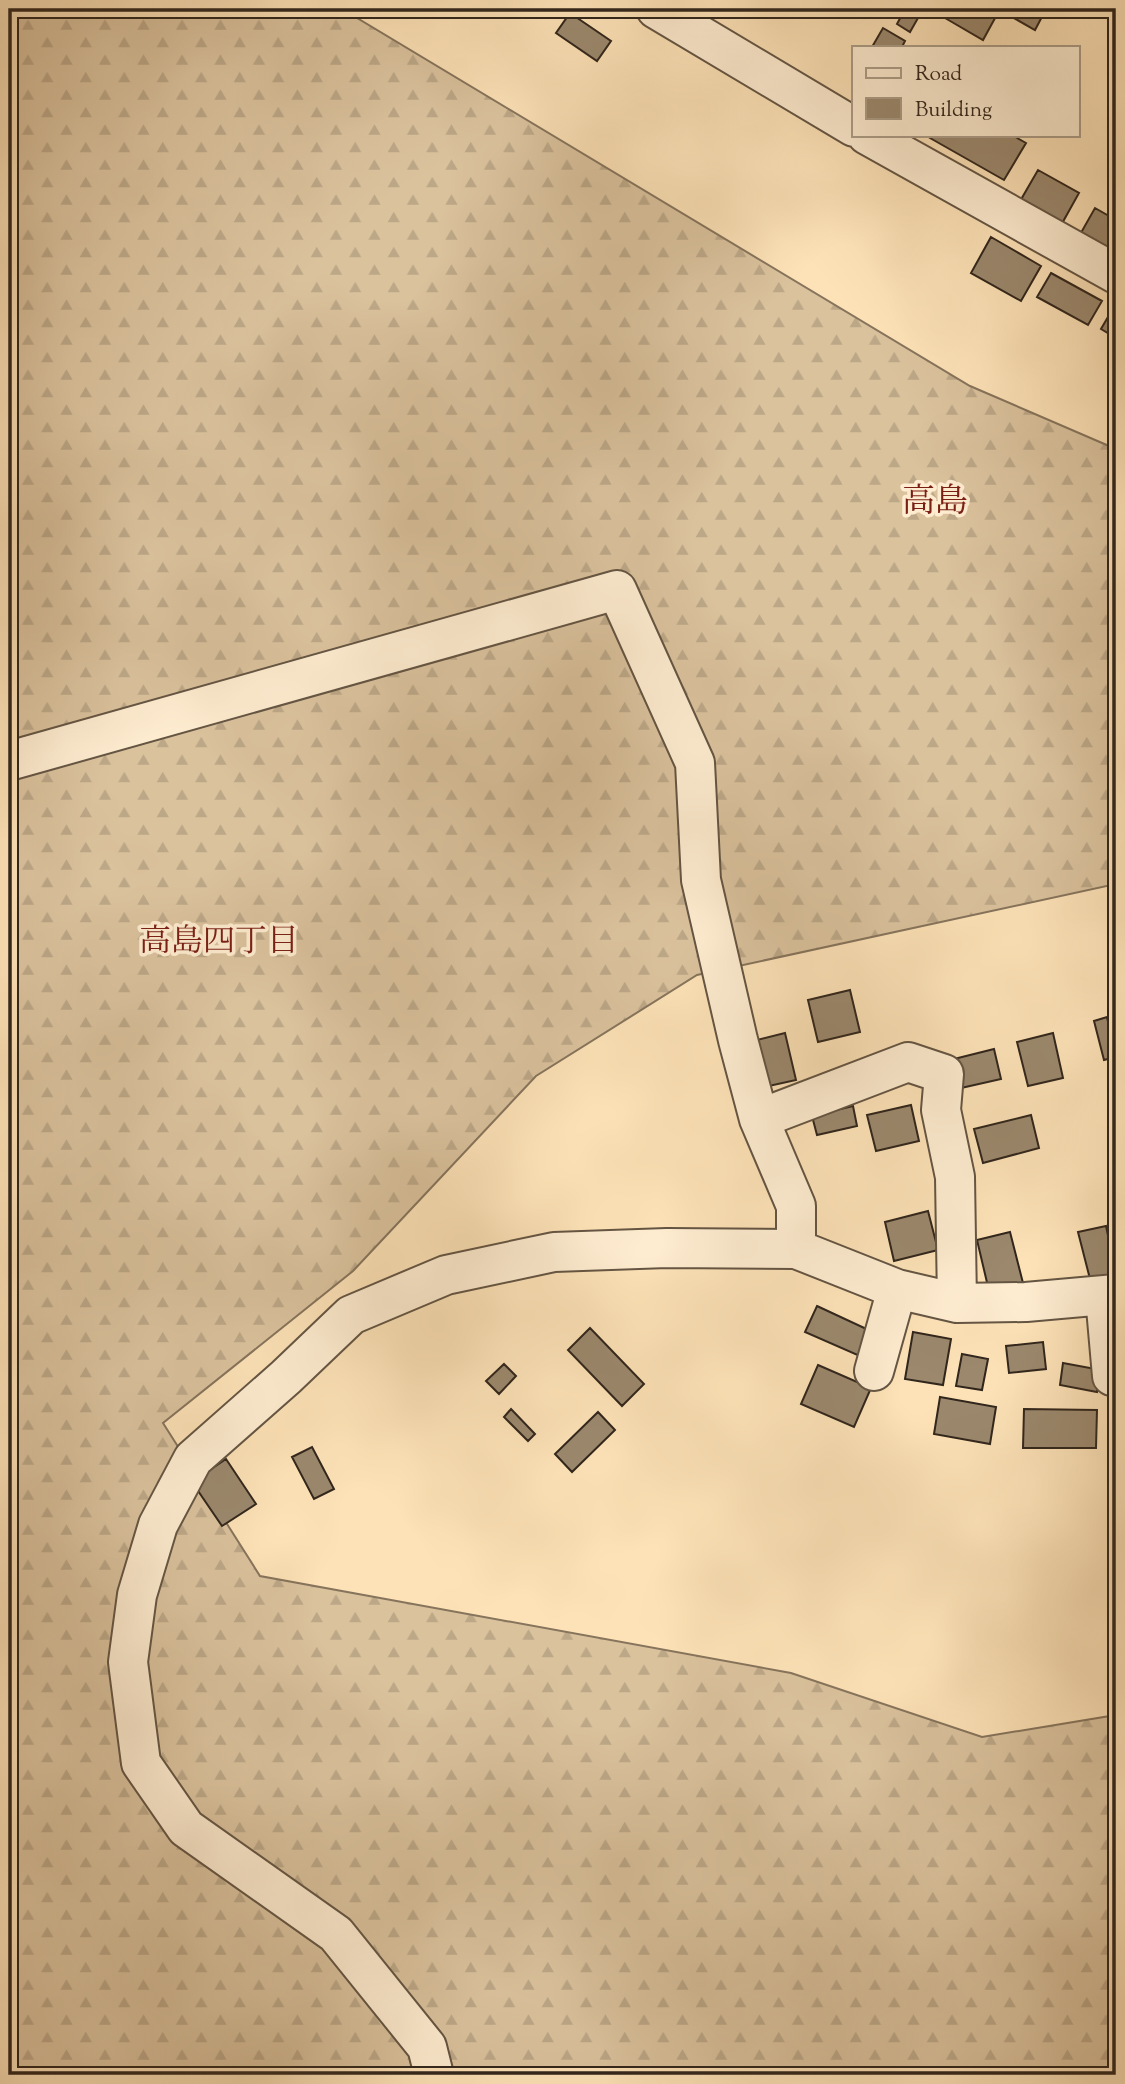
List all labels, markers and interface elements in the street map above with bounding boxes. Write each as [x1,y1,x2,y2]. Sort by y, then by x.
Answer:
legend [852,46,1080,136]
text: Road [915,60,962,90]
text: Building [915,96,992,126]
district label: 高島 [902,479,968,527]
district label: 高島四丁目 [139,920,299,966]

